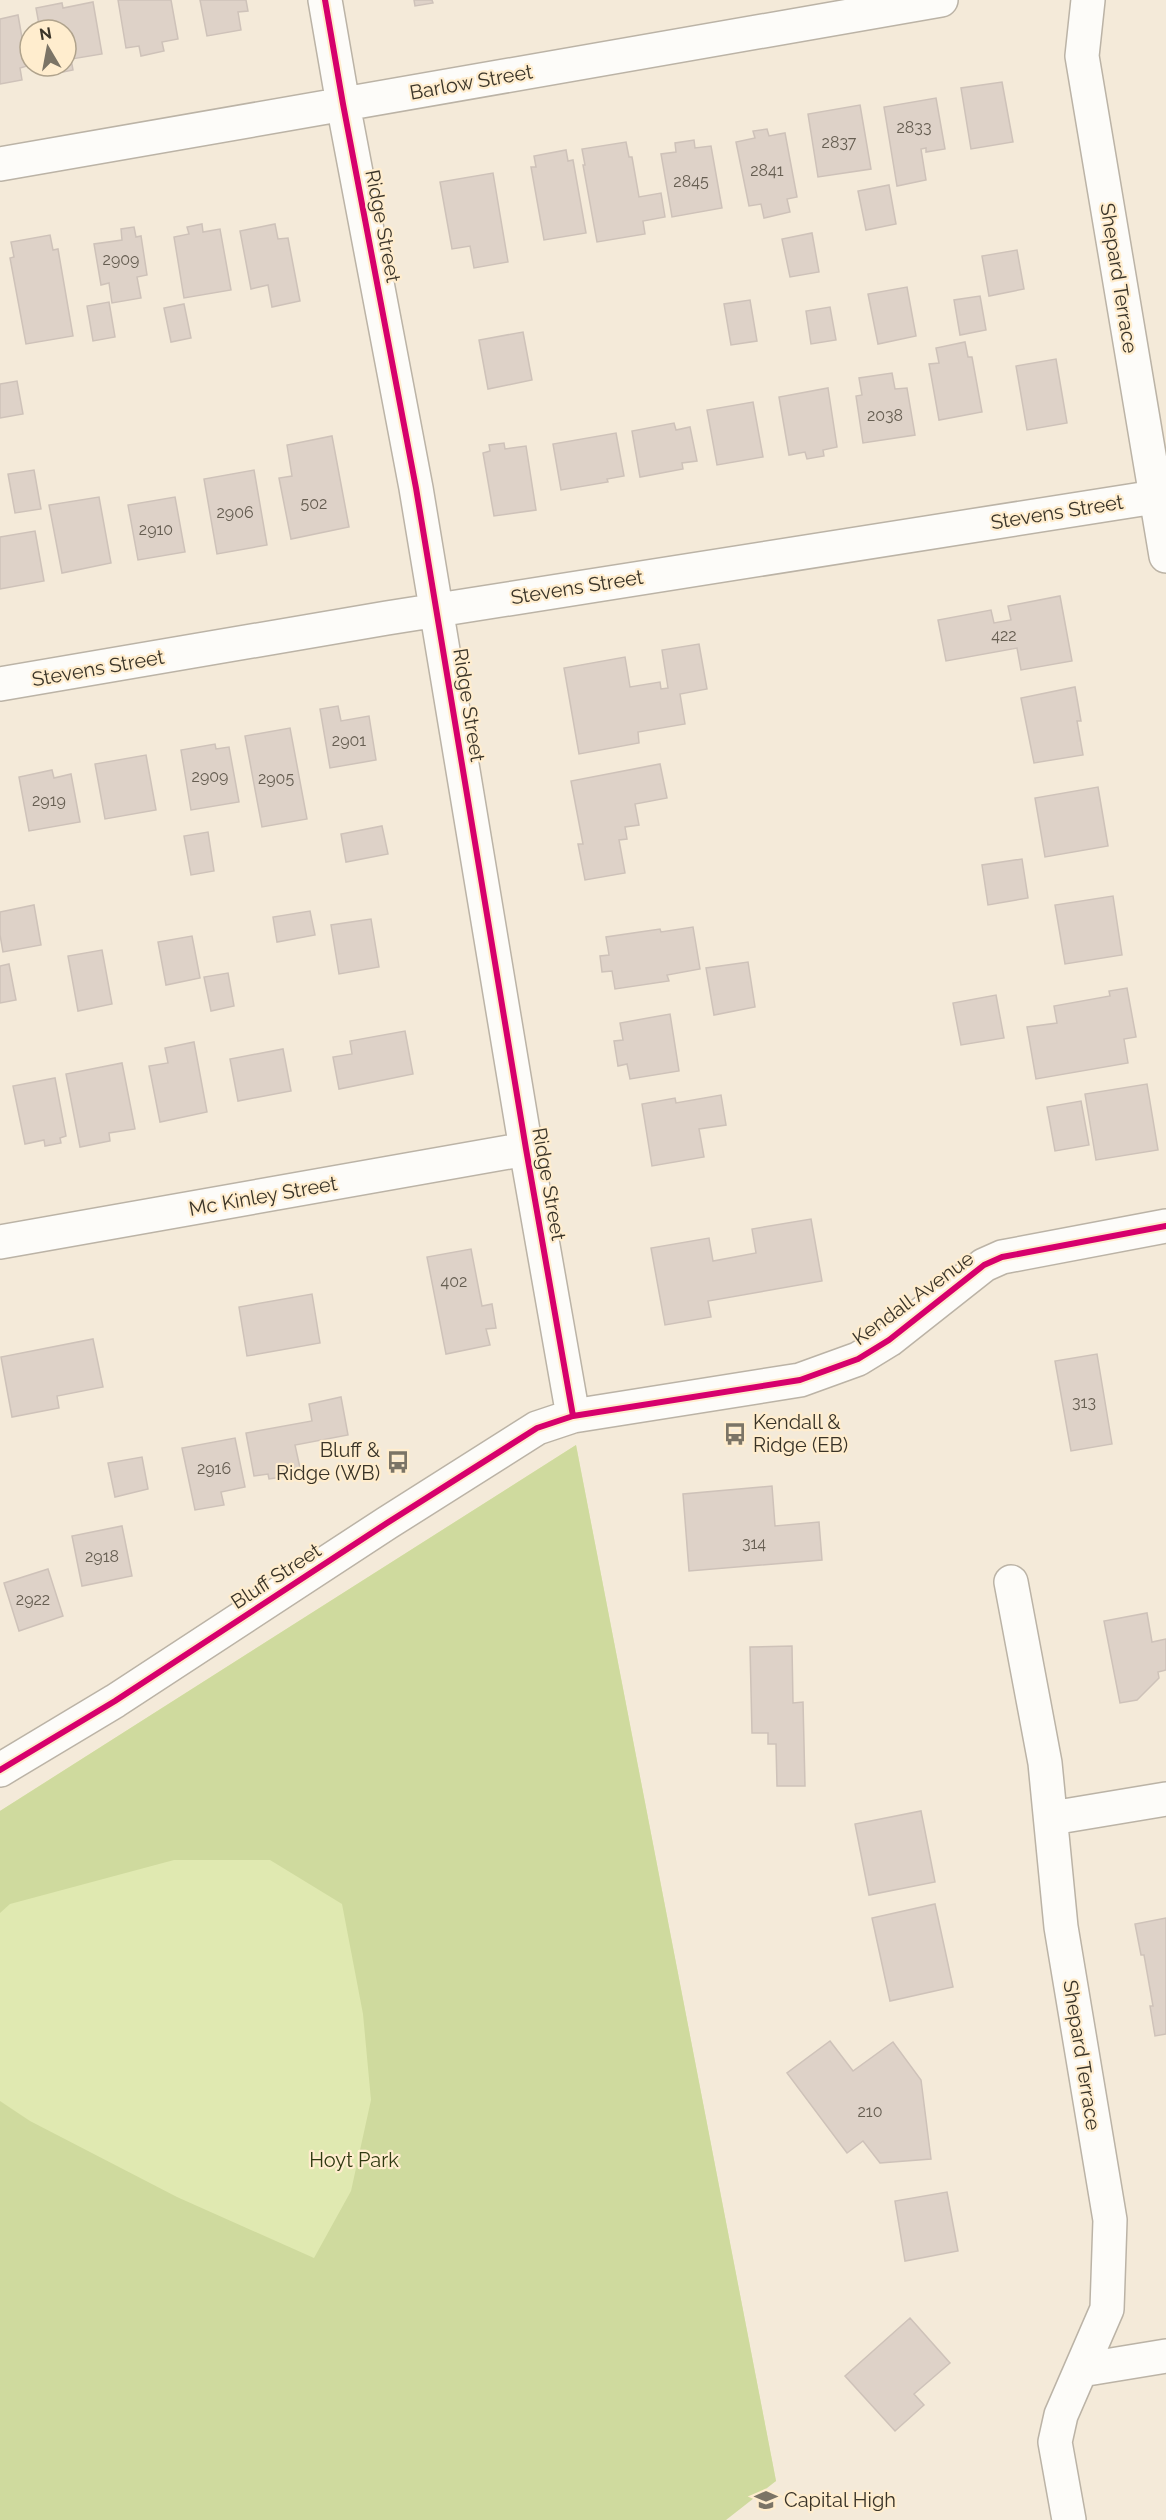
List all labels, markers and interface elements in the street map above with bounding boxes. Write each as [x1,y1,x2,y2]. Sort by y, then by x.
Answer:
north arrow [18,18,78,78]
text: N [38,23,53,44]
street label: Barlow Street [408,59,535,105]
house number: 2833 [897,118,931,137]
house number: 2837 [822,133,857,152]
house number: 2841 [750,161,784,180]
street label: Ridge Street [360,168,406,285]
house number: 2845 [673,172,709,191]
street label: Shepard Terrace [1095,201,1143,355]
house number: 2909 [103,250,139,269]
house number: 2038 [867,406,903,425]
street label: Stevens Street [989,490,1125,534]
house number: 502 [301,494,327,513]
house number: 2906 [216,503,254,522]
house number: 2910 [139,520,173,539]
street label: Stevens Street [509,565,645,609]
house number: 422 [991,626,1017,645]
street label: Stevens Street [30,645,166,691]
street label: Ridge Street [448,647,490,764]
house number: 2901 [332,731,366,750]
house number: 2909 [192,767,228,786]
house number: 2905 [258,769,294,788]
house number: 2919 [32,791,66,810]
street label: Ridge Street [527,1126,571,1243]
street label: Mc Kinley Street [187,1171,339,1221]
street label: Kendall Avenue [848,1246,978,1350]
house number: 402 [441,1272,467,1291]
house number: 313 [1072,1393,1096,1412]
place label: Kendall & Ridge (EB) [753,1410,848,1457]
bus stop icon: Kendall & Ridge (EB) [722,1421,748,1447]
place label: Bluff & Ridge (WB) [276,1438,381,1485]
bus stop icon: Bluff & Ridge (WB) [385,1449,411,1475]
house number: 2916 [197,1459,231,1478]
house number: 314 [742,1534,766,1553]
street label: Bluff Street [227,1538,326,1614]
house number: 2918 [85,1547,119,1566]
house number: 2922 [16,1590,50,1609]
street label: Shepard Terrace [1058,1978,1106,2132]
house number: 210 [858,2102,882,2121]
park label: Hoyt Park [309,2148,399,2172]
school or university icon: Capital High [753,2487,779,2513]
place label: Capital High [784,2488,896,2512]

